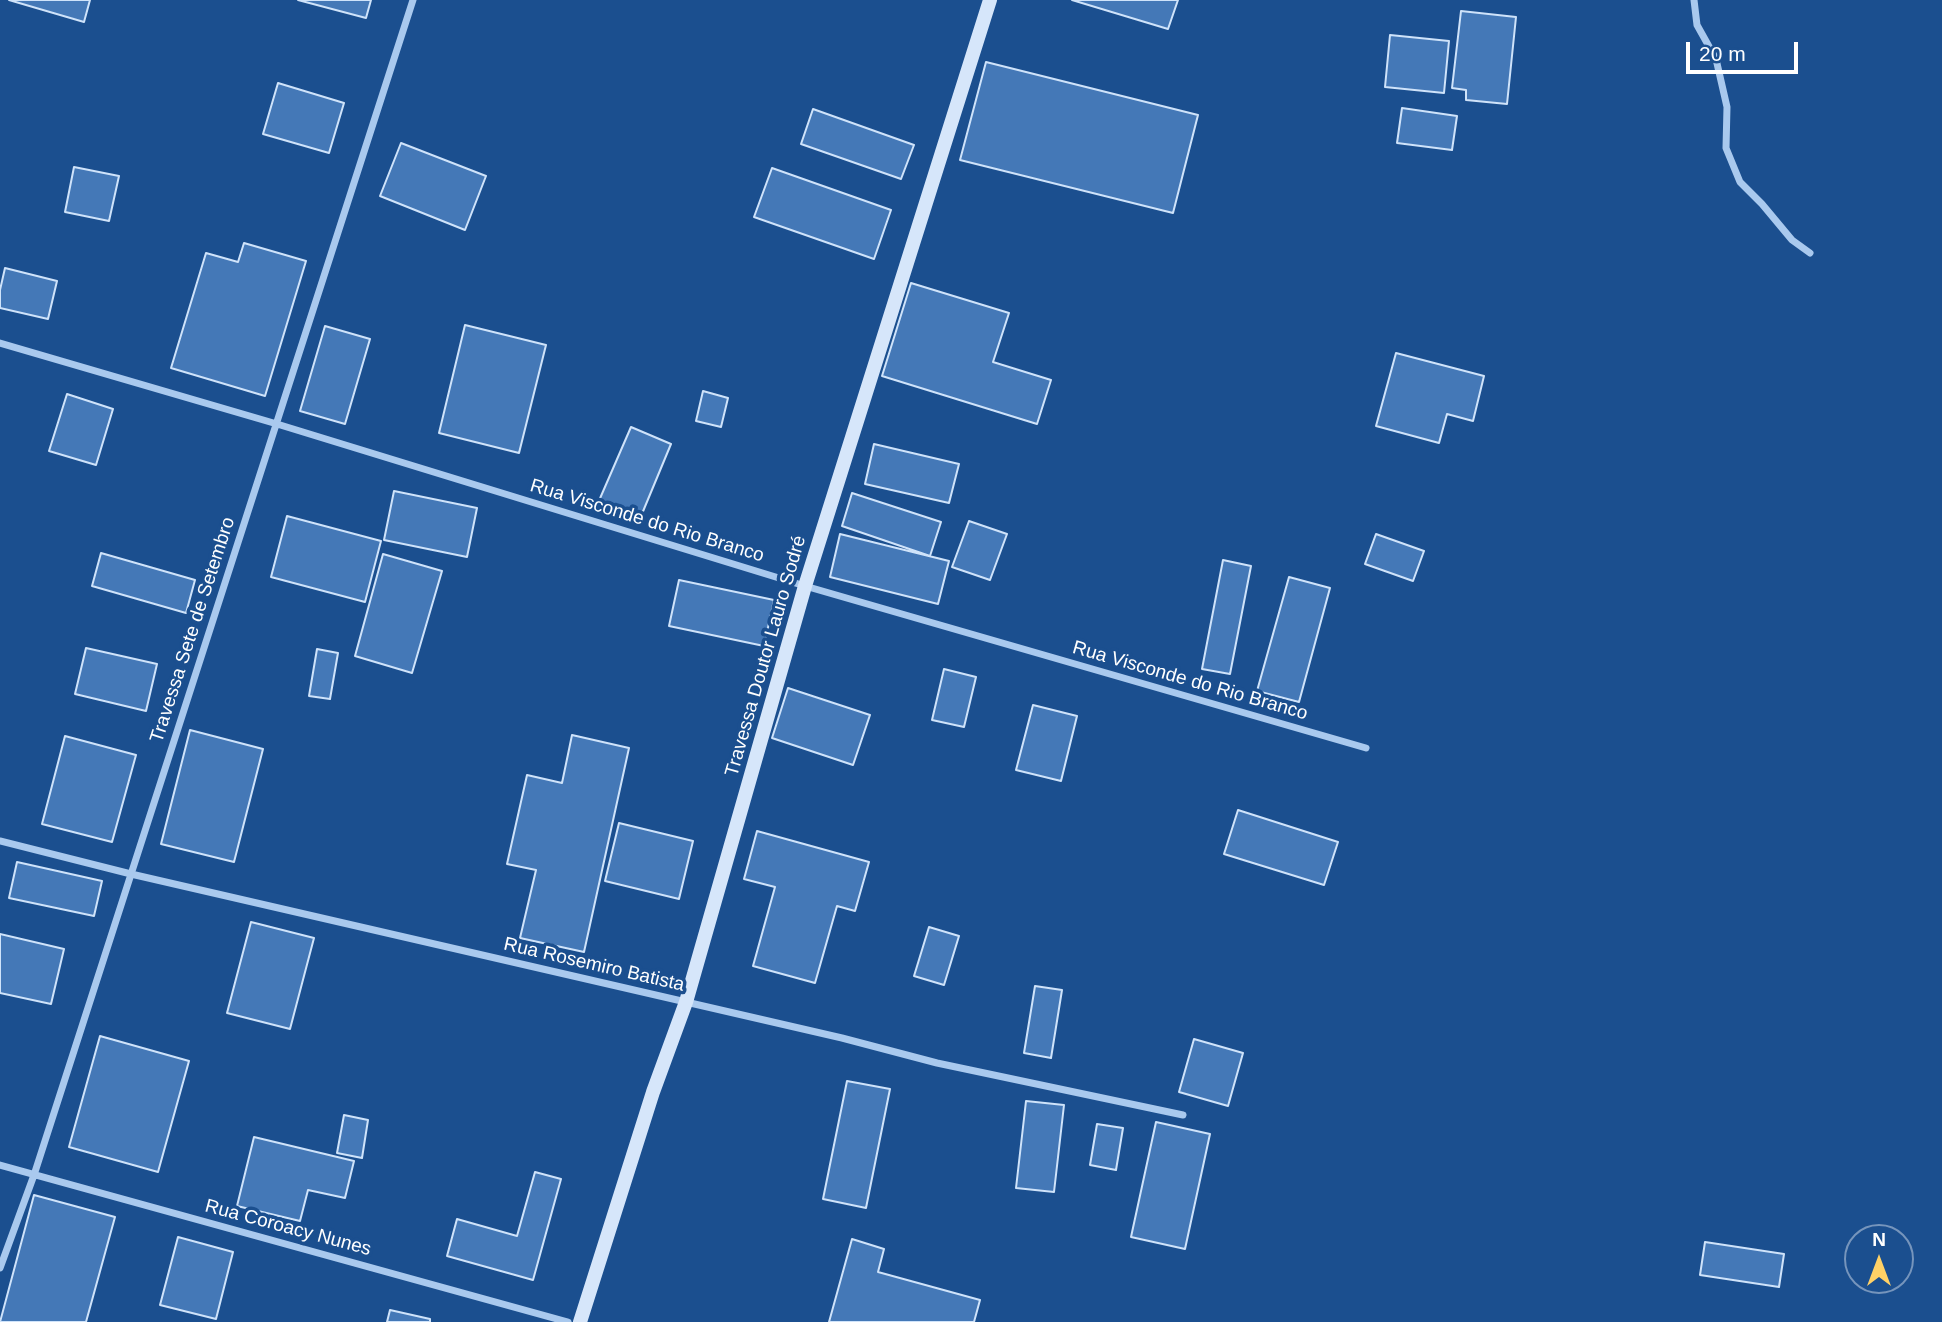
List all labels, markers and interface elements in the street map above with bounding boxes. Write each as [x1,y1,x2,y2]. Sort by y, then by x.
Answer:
scale bar [1690,28,1802,72]
text: 20 m [1699,42,1746,65]
street label: Rua Visconde do Rio Branco [527,474,767,568]
street label: Travessa Sete de Setembro [146,514,240,746]
street label: Travessa Doutor Lauro Sodré [721,533,811,779]
street label: Rua Visconde do Rio Branco [1070,636,1310,726]
street label: Rua Rosemiro Batista [501,933,687,997]
street label: Rua Coroacy Nunes [202,1195,374,1261]
north arrow [1844,1224,1914,1294]
text: N [1872,1229,1886,1250]

